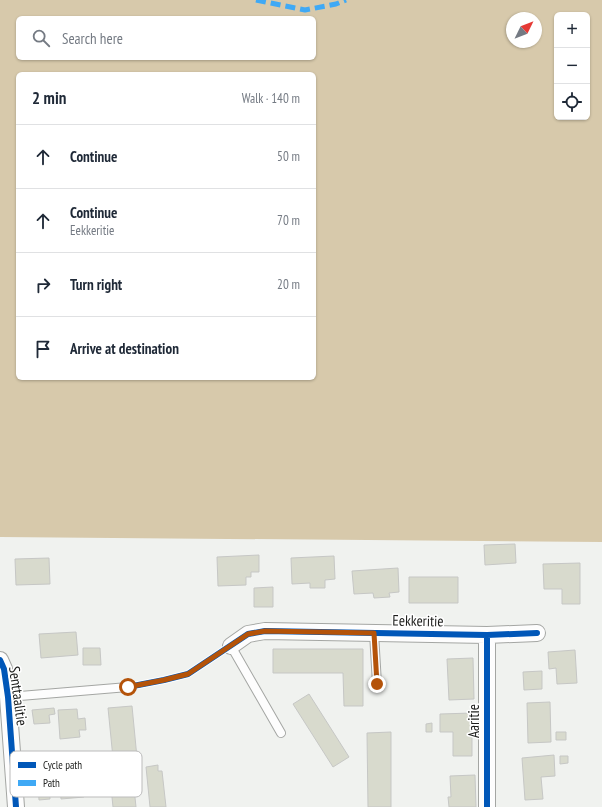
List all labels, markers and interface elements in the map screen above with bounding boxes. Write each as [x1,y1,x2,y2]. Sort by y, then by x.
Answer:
north arrow [506,12,542,48]
map controls [554,12,590,120]
button: + [554,12,590,48]
search box [16,16,316,60]
icon: search [30,27,52,49]
text: Search here [62,29,123,48]
button: − [554,48,590,84]
button: locate [554,84,590,120]
text: 2 min [32,87,66,109]
text: Walk · 140 m [242,90,300,107]
icon: ahead [32,146,54,168]
text: Continue [70,147,117,166]
text: 50 m [277,148,300,165]
text: Continue [70,203,117,222]
icon: ahead [32,210,54,232]
text: 70 m [277,212,300,229]
text: Eekkeritie [70,222,114,239]
icon: right [32,274,54,296]
text: Turn right [70,275,122,294]
text: 20 m [277,276,300,293]
icon: arrive [32,338,54,360]
text: Arrive at destination [70,339,179,358]
street label: Eekkeritie [392,611,444,630]
street label: Senttaalitie [5,665,32,727]
route end [368,675,386,693]
route start [119,678,137,696]
street label: Aaritie [464,704,483,738]
legend [10,751,142,797]
text: Cycle path [43,758,82,772]
text: Path [43,776,60,790]

